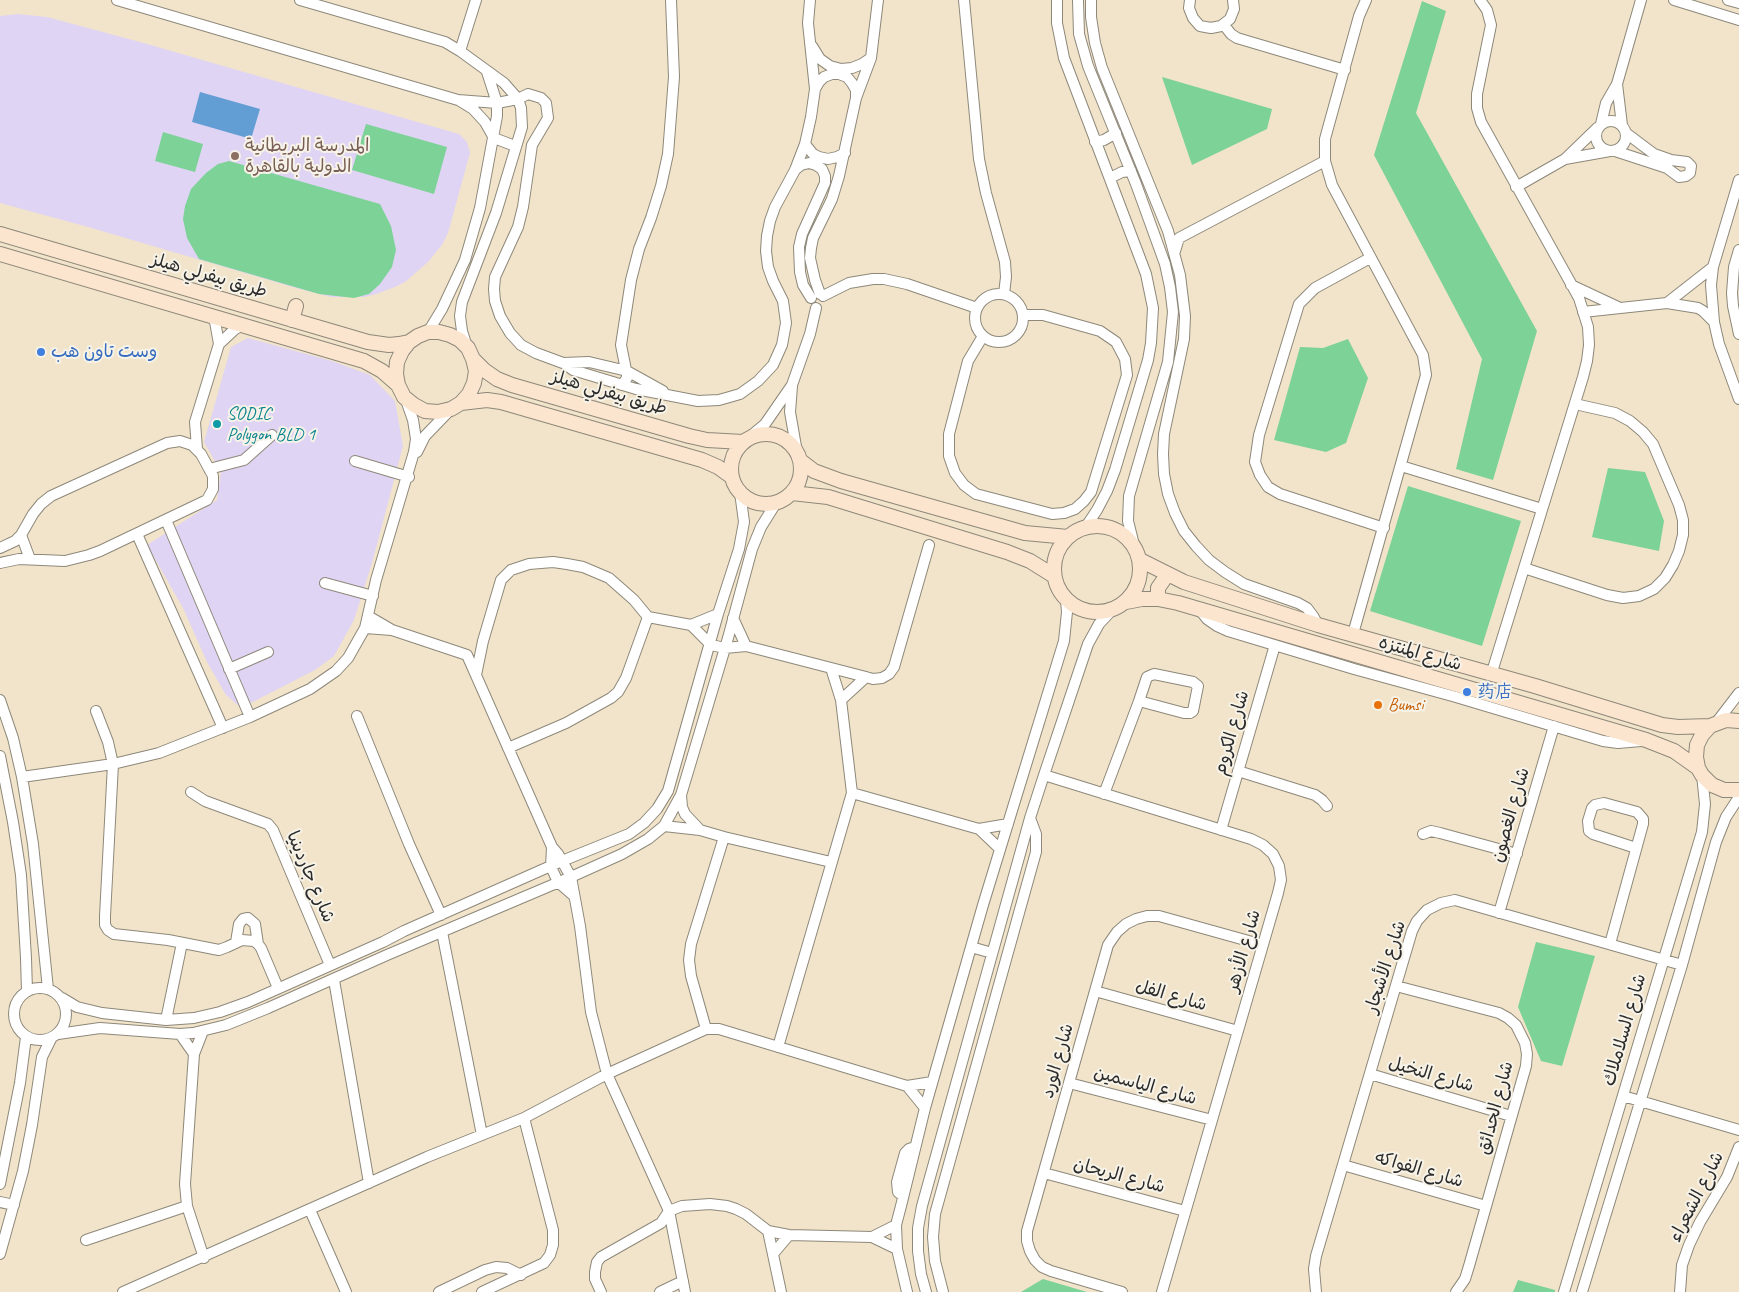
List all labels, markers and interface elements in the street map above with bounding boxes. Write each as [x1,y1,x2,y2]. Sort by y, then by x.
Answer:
place label: المدرسة البريطانية الدولية بالقاهرة [245,135,369,178]
marker: المدرسة البريطانية الدولية بالقاهرة [229,150,241,162]
street label: طريق بيفرلي هيلز [148,249,270,303]
place label: وست تاون هب [51,341,157,363]
marker: وست تاون هب [35,346,47,358]
street label: طريق بيفرلي هيلز [548,366,670,420]
place label: SODIC Polygon BLD 1 [227,403,315,446]
marker: SODIC Polygon BLD 1 [211,418,223,430]
street label: شارع المنتزه [1376,632,1464,676]
place label: 药店 [1477,681,1513,703]
marker: 药店 [1461,686,1473,698]
street label: شارع الكروم [1210,688,1254,778]
place label: Bumsi [1388,694,1424,716]
marker: Bumsi [1372,699,1384,711]
street label: شارع الغصون [1487,765,1535,865]
street label: شارع جاردينيا [281,828,339,926]
street label: شارع الأزهر [1222,907,1266,995]
street label: شارع الأشجار [1361,918,1411,1016]
street label: شارع السلاملاك [1599,971,1651,1089]
street label: شارع الفل [1133,976,1209,1016]
street label: شارع الورد [1037,1021,1079,1101]
street label: شارع النخيل [1386,1052,1476,1098]
street label: شارع الحدائق [1473,1059,1519,1157]
street label: شارع الياسمين [1091,1062,1199,1110]
street label: شارع الفواكه [1372,1147,1466,1193]
street label: شارع الشعراء [1665,1148,1729,1246]
street label: شارع الريحان [1071,1153,1167,1199]

